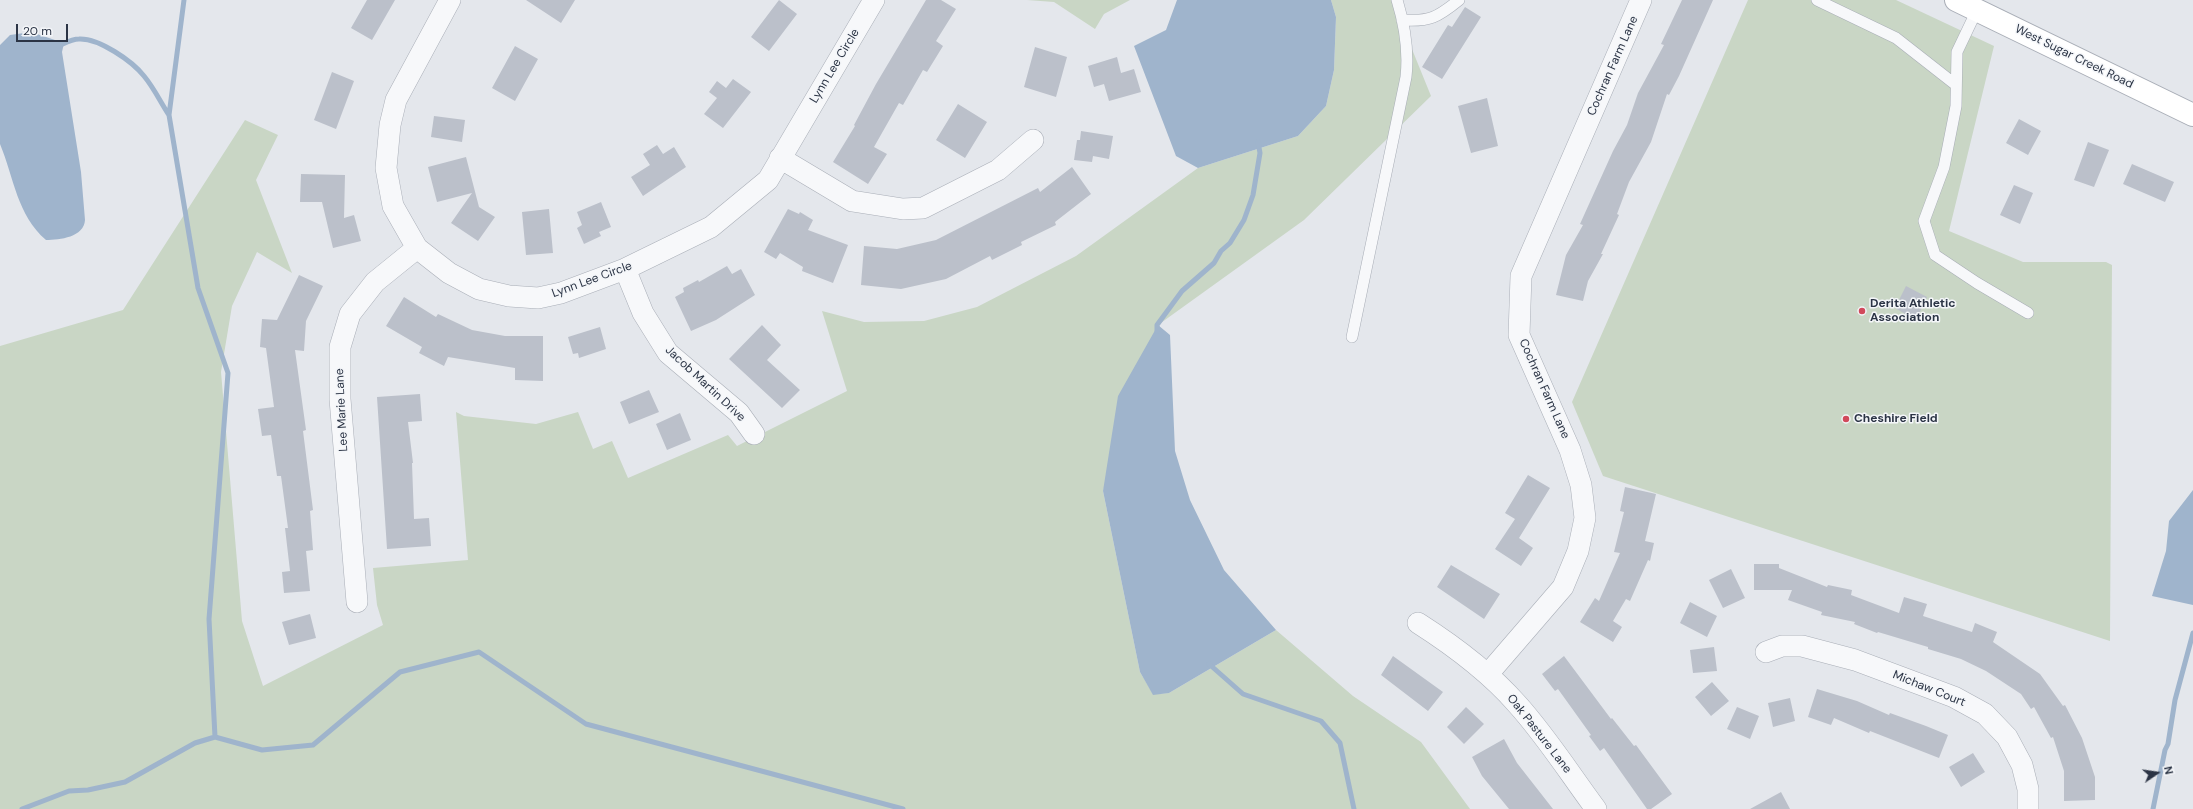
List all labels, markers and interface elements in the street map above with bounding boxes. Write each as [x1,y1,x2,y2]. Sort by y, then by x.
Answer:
street label: Cochran Farm Lane [1584,14,1642,118]
scale bar [18,16,70,42]
street label: West Sugar Creek Road [2013,22,2135,92]
text: 20 m [23,23,52,39]
street label: Lynn Lee Circle [807,26,863,106]
street label: Lynn Lee Circle [550,259,634,301]
place label: Derita Athletic Association [1870,297,1956,325]
marker: Derita Athletic Association [1857,306,1867,316]
street label: Cochran Farm Lane [1515,337,1573,441]
street label: Jacob Martin Drive [662,343,748,425]
street label: Lee Marie Lane [333,368,351,452]
place label: Cheshire Field [1854,412,1938,426]
marker: Cheshire Field [1841,414,1851,424]
street label: Michaw Court [1890,668,1968,710]
street label: Oak Pasture Lane [1504,692,1574,776]
north arrow [2137,753,2177,793]
text: N [2161,765,2176,776]

